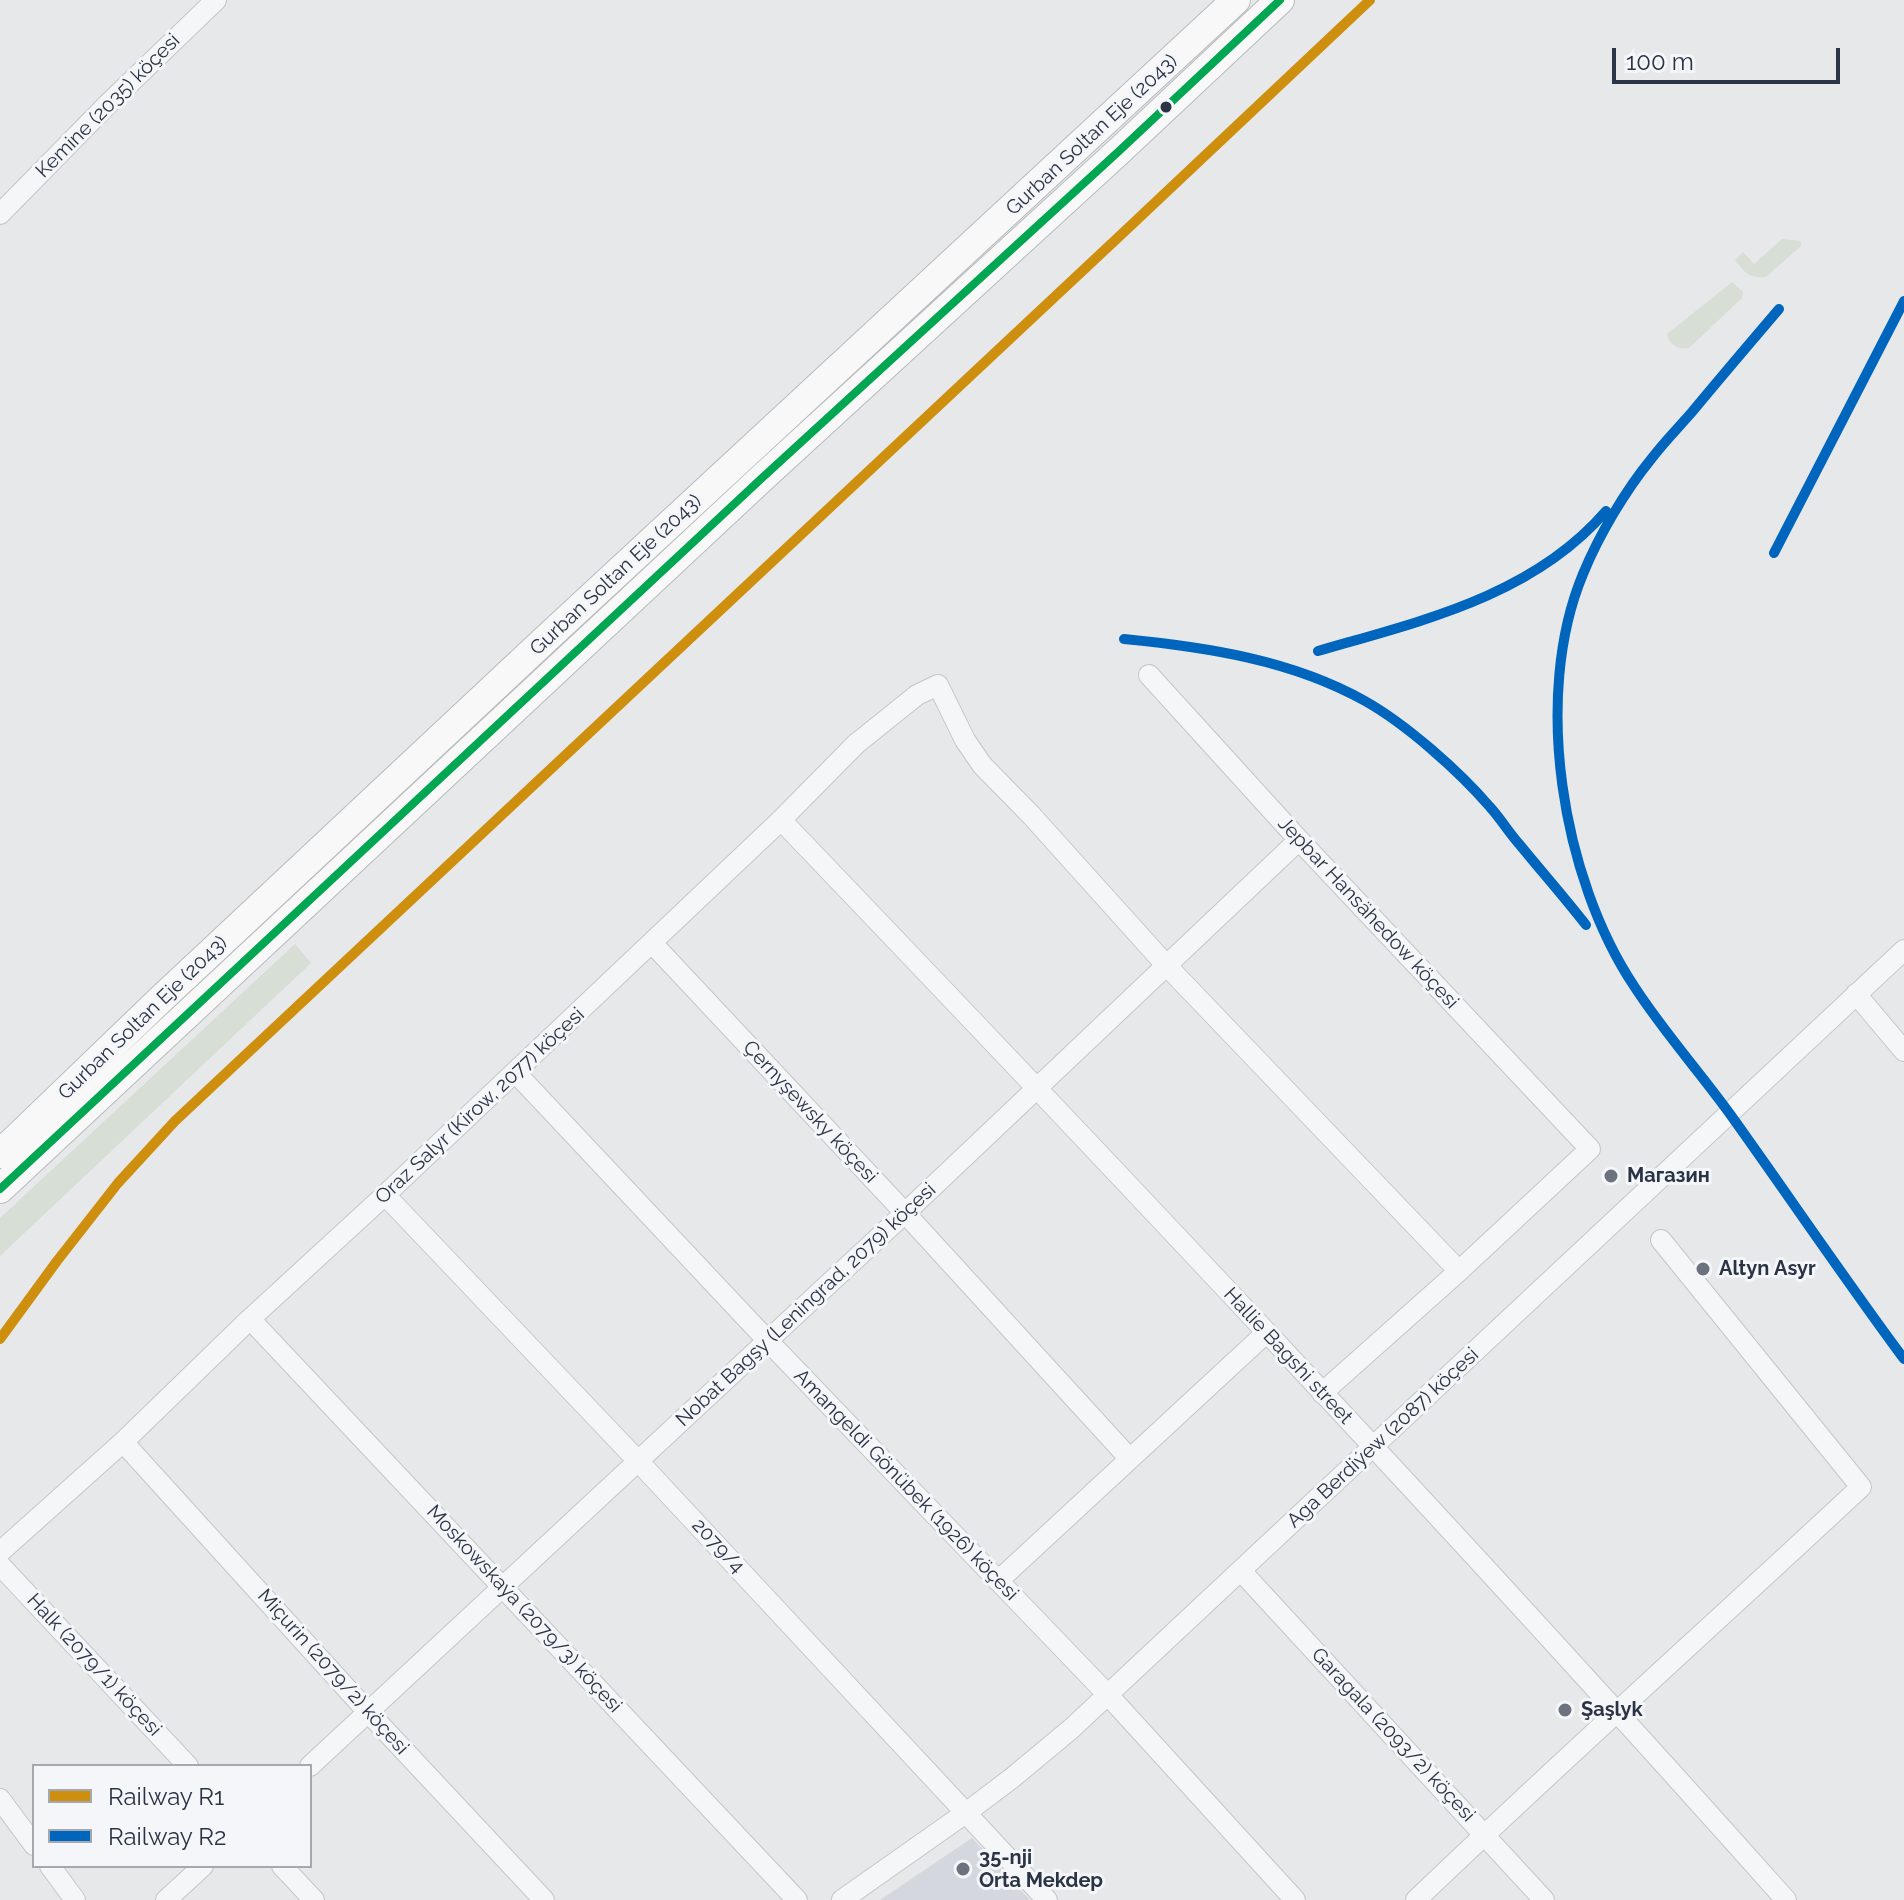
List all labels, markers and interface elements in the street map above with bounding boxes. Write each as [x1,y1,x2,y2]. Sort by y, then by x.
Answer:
street label: Kemine (2035) köçesi [31,29,185,183]
scale bar [1616,32,1844,82]
text: 100 m [1626,47,1694,76]
street label: Gurban Soltan Eje (2043) [1001,49,1183,221]
unlabelled marker [1158,99,1174,115]
street label: Gurban Soltan Eje (2043) [525,489,707,661]
street label: Jepbar Hansähedow köçesi [1273,812,1463,1014]
street label: Gurban Soltan Eje (2043) [54,931,232,1105]
street label: Oraz Salyr (Kirow, 2077) köçesi [370,1003,590,1209]
street label: Çernyşewsky köçesi [738,1036,882,1188]
place label: Магазин [1627,1164,1710,1188]
marker: Магазин [1602,1167,1620,1185]
street label: Nobat Bagşy (Leningrad, 2079) köçesi [671,1178,941,1432]
place label: Altyn Asyr [1719,1257,1816,1281]
marker: Altyn Asyr [1694,1260,1712,1278]
street label: Hallie Bagshi street [1218,1283,1358,1429]
street label: Aga Berdiýew (2087) köçesi [1282,1343,1484,1533]
street label: Amangeldi Gönübek (1926) köçesi [789,1364,1023,1606]
street label: Moskowskaýa (2079/3) köçesi [421,1500,627,1718]
street label: 2079/4 [687,1514,749,1578]
street label: Miçurin (2079/2) köçesi [252,1584,414,1760]
street label: Halk (2079/1) köçesi [22,1589,166,1741]
street label: Garagala (2093/2) köçesi [1306,1643,1480,1827]
place label: Şaşlyk [1581,1698,1643,1722]
marker: Şaşlyk [1556,1701,1574,1719]
legend [32,1764,312,1868]
text: Railway R1 [108,1782,224,1811]
text: Railway R2 [108,1822,226,1851]
place label: 35-nji Orta Mekdep [979,1846,1103,1893]
marker: 35-nji Orta Mekdep [954,1860,972,1878]

